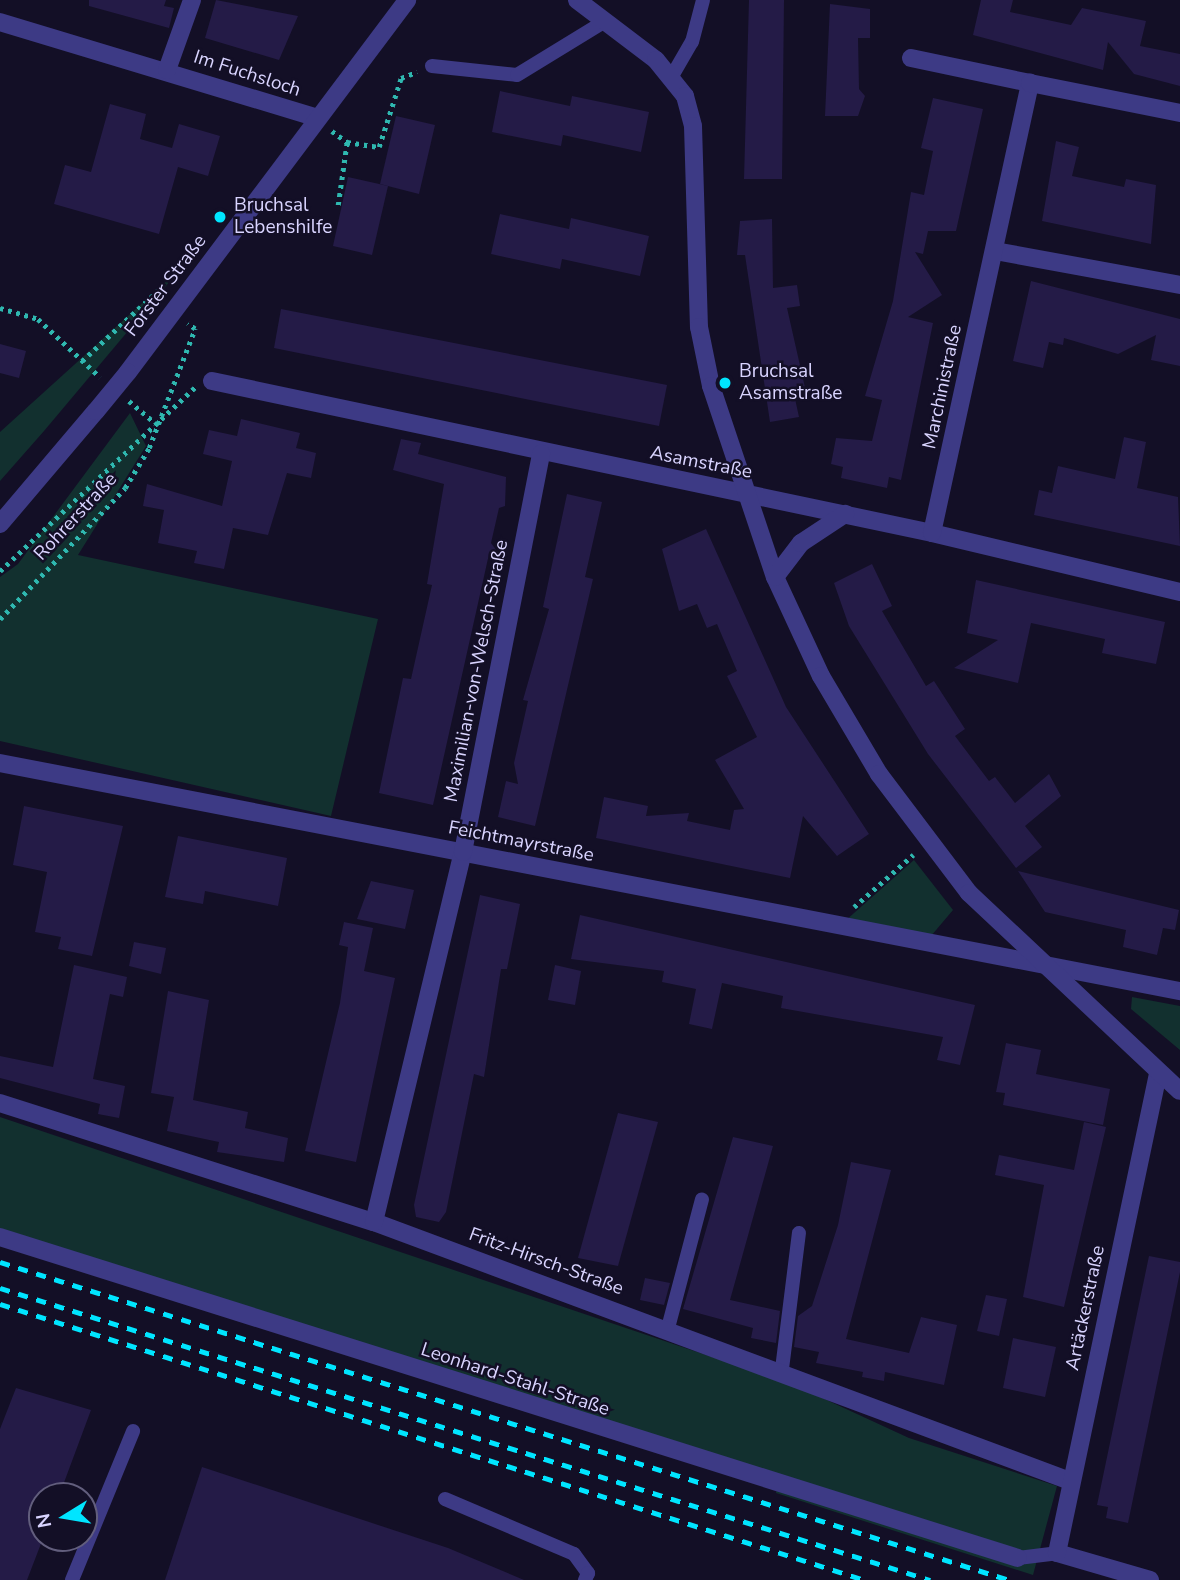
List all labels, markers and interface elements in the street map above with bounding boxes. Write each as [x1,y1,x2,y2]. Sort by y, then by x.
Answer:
street label: Im Fuchsloch [191,46,303,102]
place label: Bruchsal Lebenshilfe [234,195,332,239]
marker: Bruchsal Lebenshilfe [212,209,228,225]
street label: Forster Straße [120,231,212,341]
street label: Marchinistraße [919,323,967,451]
place label: Bruchsal Asamstraße [739,361,842,405]
marker: Bruchsal Asamstraße [717,375,733,391]
street label: Asamstraße [648,442,754,484]
street label: Rohrerstraße [30,468,122,566]
street label: Maximilian-von-Welsch-Straße [440,538,514,804]
street label: Feichtmayrstraße [446,817,596,867]
street label: Fritz-Hirsch-Straße [465,1223,627,1301]
street label: Artäckerstraße [1062,1244,1110,1372]
street label: Leonhard-Stahl-Straße [418,1339,612,1421]
north arrow [28,1482,98,1552]
text: N [30,1511,58,1530]

